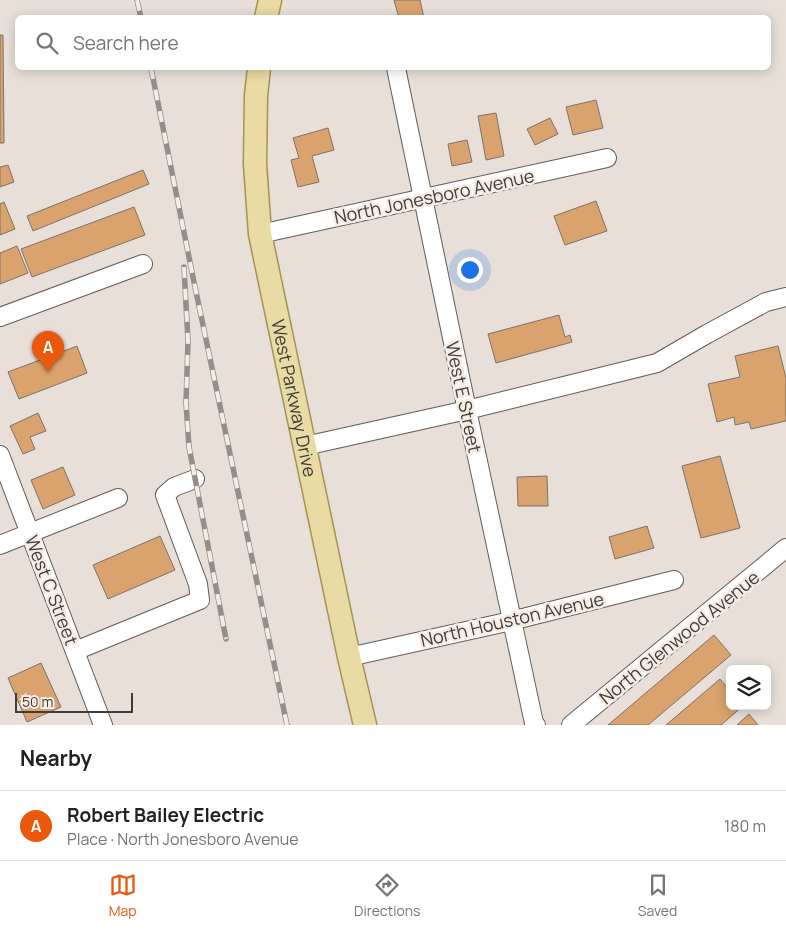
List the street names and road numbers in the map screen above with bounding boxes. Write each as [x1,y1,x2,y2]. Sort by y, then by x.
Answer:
street label: North Jonesboro Avenue [332,163,536,229]
street label: West Parkway Drive [266,317,323,479]
street label: West E Street [440,339,488,455]
street label: West C Street [20,532,84,648]
street label: North Glenwood Avenue [594,565,764,709]
street label: North Houston Avenue [418,586,606,652]

